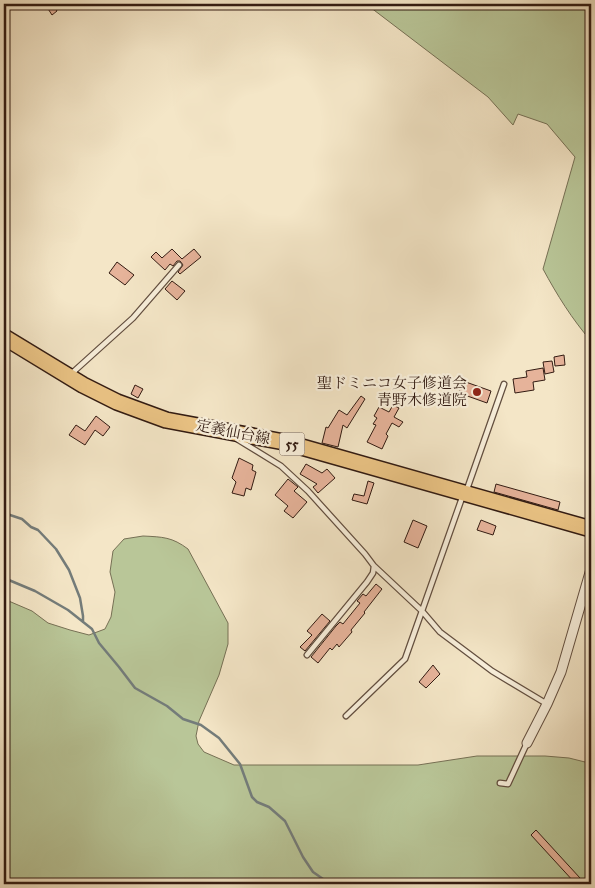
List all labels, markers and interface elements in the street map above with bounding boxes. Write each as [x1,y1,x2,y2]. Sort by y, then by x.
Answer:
place label: 聖ドミニコ女子修道会 青野木修道院 [317,374,467,409]
marker: 聖ドミニコ女子修道会 青野木修道院 [471,386,483,398]
street label: 定義仙台線 [194,416,272,448]
road number: 55 [280,432,304,456]

